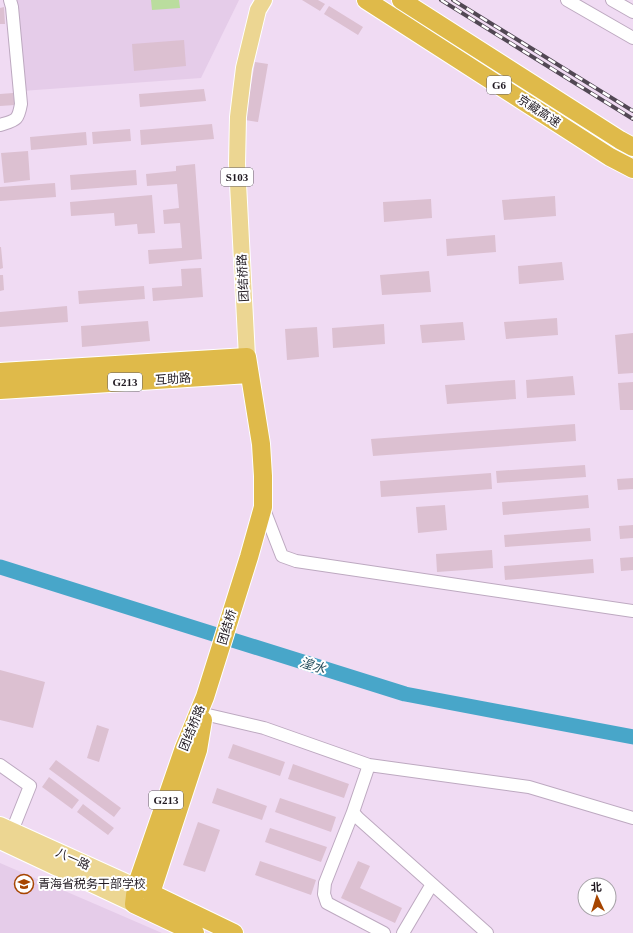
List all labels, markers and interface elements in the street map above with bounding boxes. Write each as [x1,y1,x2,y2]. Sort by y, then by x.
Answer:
road number: G6 [487,76,511,94]
street label: 京藏高速 [515,92,563,130]
road number: S103 [221,168,253,186]
street label: 团结桥路 [235,254,251,302]
street label: 互助路 [155,371,191,387]
road number: G213 [108,373,142,391]
street label: 团结桥 [215,608,239,646]
water label: 湟水 [298,655,328,677]
street label: 团结桥路 [177,703,207,753]
road number: G213 [149,791,183,809]
street label: 八一路 [54,845,92,873]
school or university icon: 青海省税务干部学校 [13,873,35,895]
place label: 青海省税务干部学校 [38,877,146,891]
north arrow [577,877,617,917]
text: 北 [590,881,602,893]

